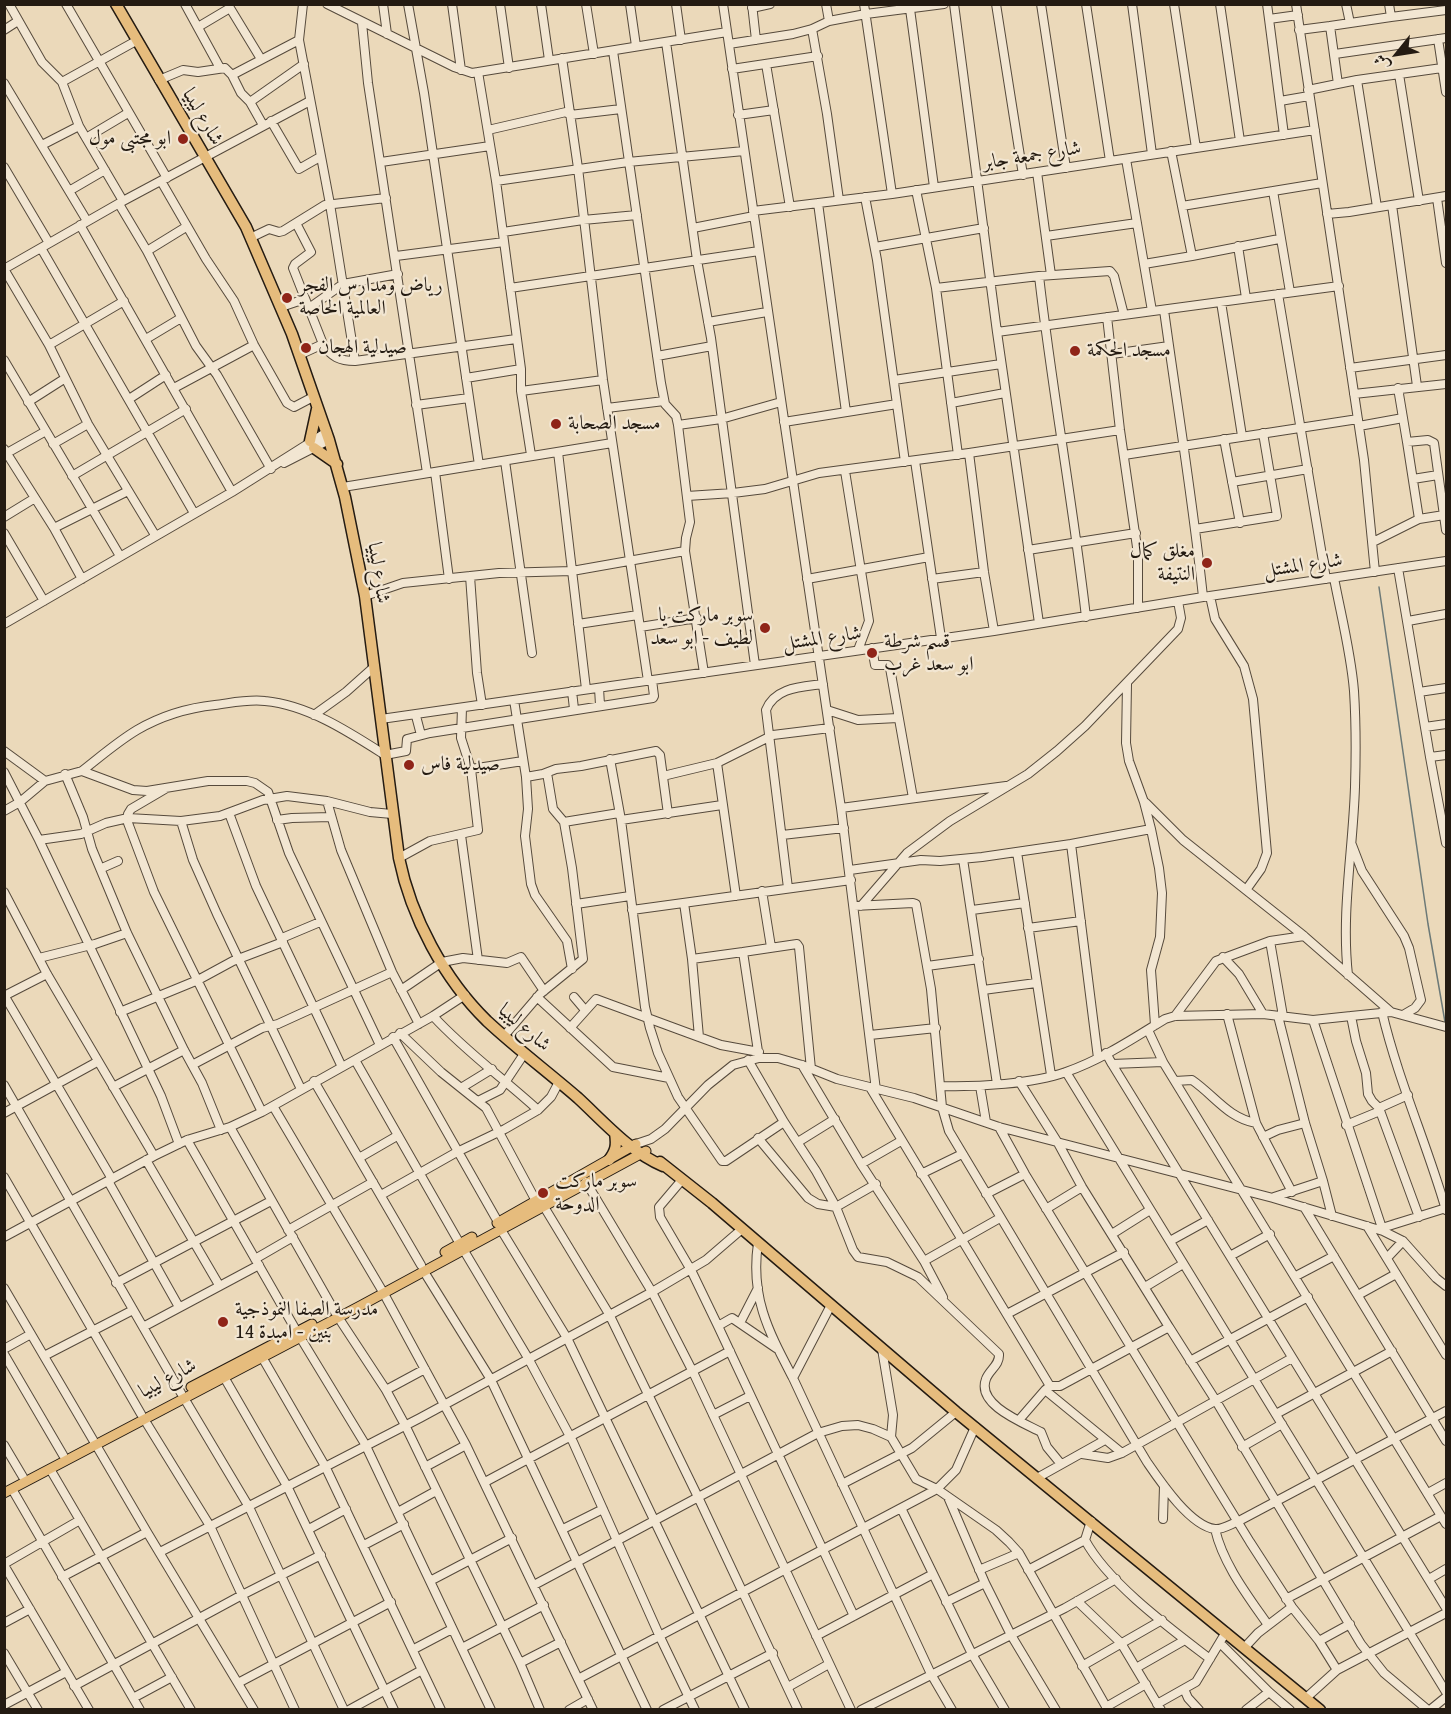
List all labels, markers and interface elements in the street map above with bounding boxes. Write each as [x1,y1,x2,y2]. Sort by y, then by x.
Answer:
north arrow [1367,24,1427,84]
text: ش [1367,50,1396,76]
street label: شارع ليبيا [176,84,228,150]
place label: ابو مجتبى مول [89,127,171,151]
marker: ابو مجتبى مول [176,132,190,146]
street label: شارع جمعة جابر [981,136,1083,176]
place label: رياض ومدارس الفجر العالمية الخاصة [299,274,443,321]
marker: رياض ومدارس الفجر العالمية الخاصة [280,291,294,305]
place label: صيدلية الهجان [318,336,407,360]
place label: مسجد الحكمة [1087,339,1171,363]
marker: صيدلية الهجان [299,341,313,355]
marker: مسجد الحكمة [1068,344,1082,358]
place label: مسجد الصحابة [568,412,661,436]
marker: مسجد الصحابة [549,417,563,431]
place label: مغلق كمال النتيفة [1130,540,1195,587]
street label: شارع ليبيا [361,541,395,605]
street label: شارع المشتل [1262,549,1344,583]
marker: مغلق كمال النتيفة [1200,556,1214,570]
place label: سوبر ماركت يا لطيف - ابو سعد [650,604,753,651]
marker: سوبر ماركت يا لطيف - ابو سعد [758,621,772,635]
street label: شارع المشتل [781,622,863,656]
place label: قسم شرطة ابو سعد غرب [884,630,973,677]
marker: قسم شرطة ابو سعد غرب [865,646,879,660]
place label: صيدلية فاس [421,753,500,777]
marker: صيدلية فاس [402,758,416,772]
street label: شارع ليبيا [493,999,555,1057]
place label: سوبر ماركت الدوحة [555,1170,637,1217]
marker: سوبر ماركت الدوحة [536,1186,550,1200]
place label: مدرسة الصفا النموذجية بنين - امبدة 14 [235,1298,378,1345]
marker: مدرسة الصفا النموذجية بنين - امبدة 14 [216,1315,230,1329]
street label: شارع ليبيا [135,1354,201,1404]

